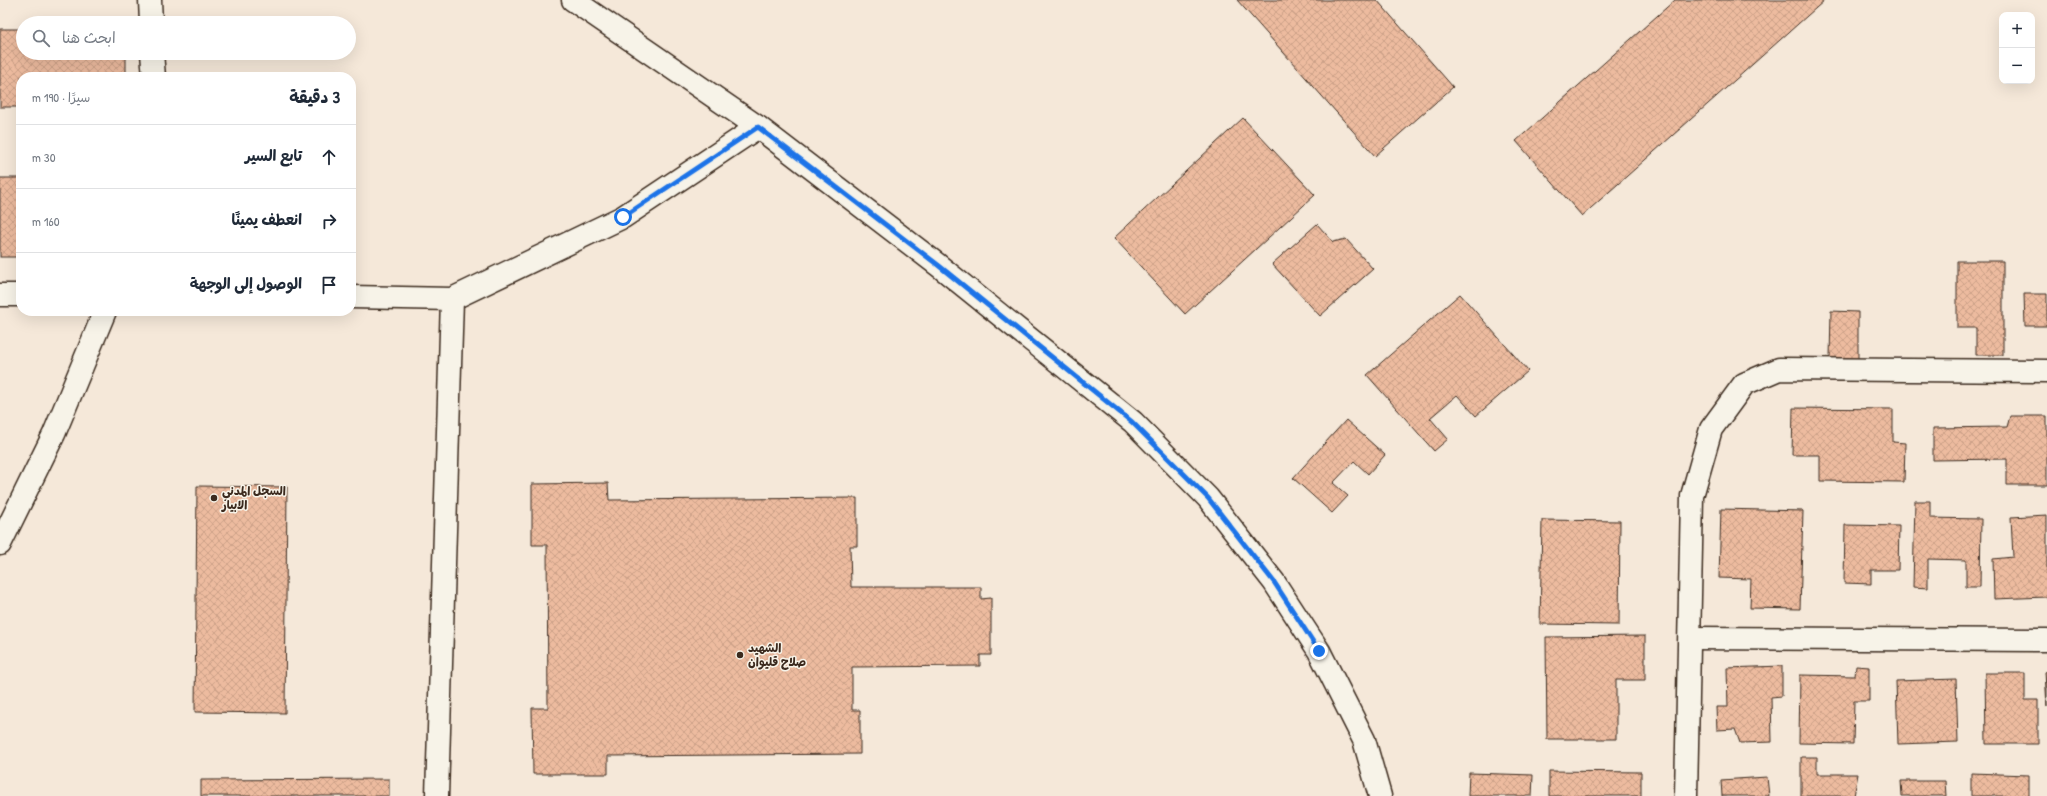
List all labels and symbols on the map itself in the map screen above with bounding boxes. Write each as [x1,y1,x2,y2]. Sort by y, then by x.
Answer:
route start [614,208,632,226]
place label: السجل المدني الابيار [221,482,286,513]
marker: السجل المدني الابيار [209,493,219,503]
place label: الشهيد صلاح قليوان [748,639,806,670]
route end [1310,642,1328,660]
marker: الشهيد صلاح قليوان [735,650,745,660]

